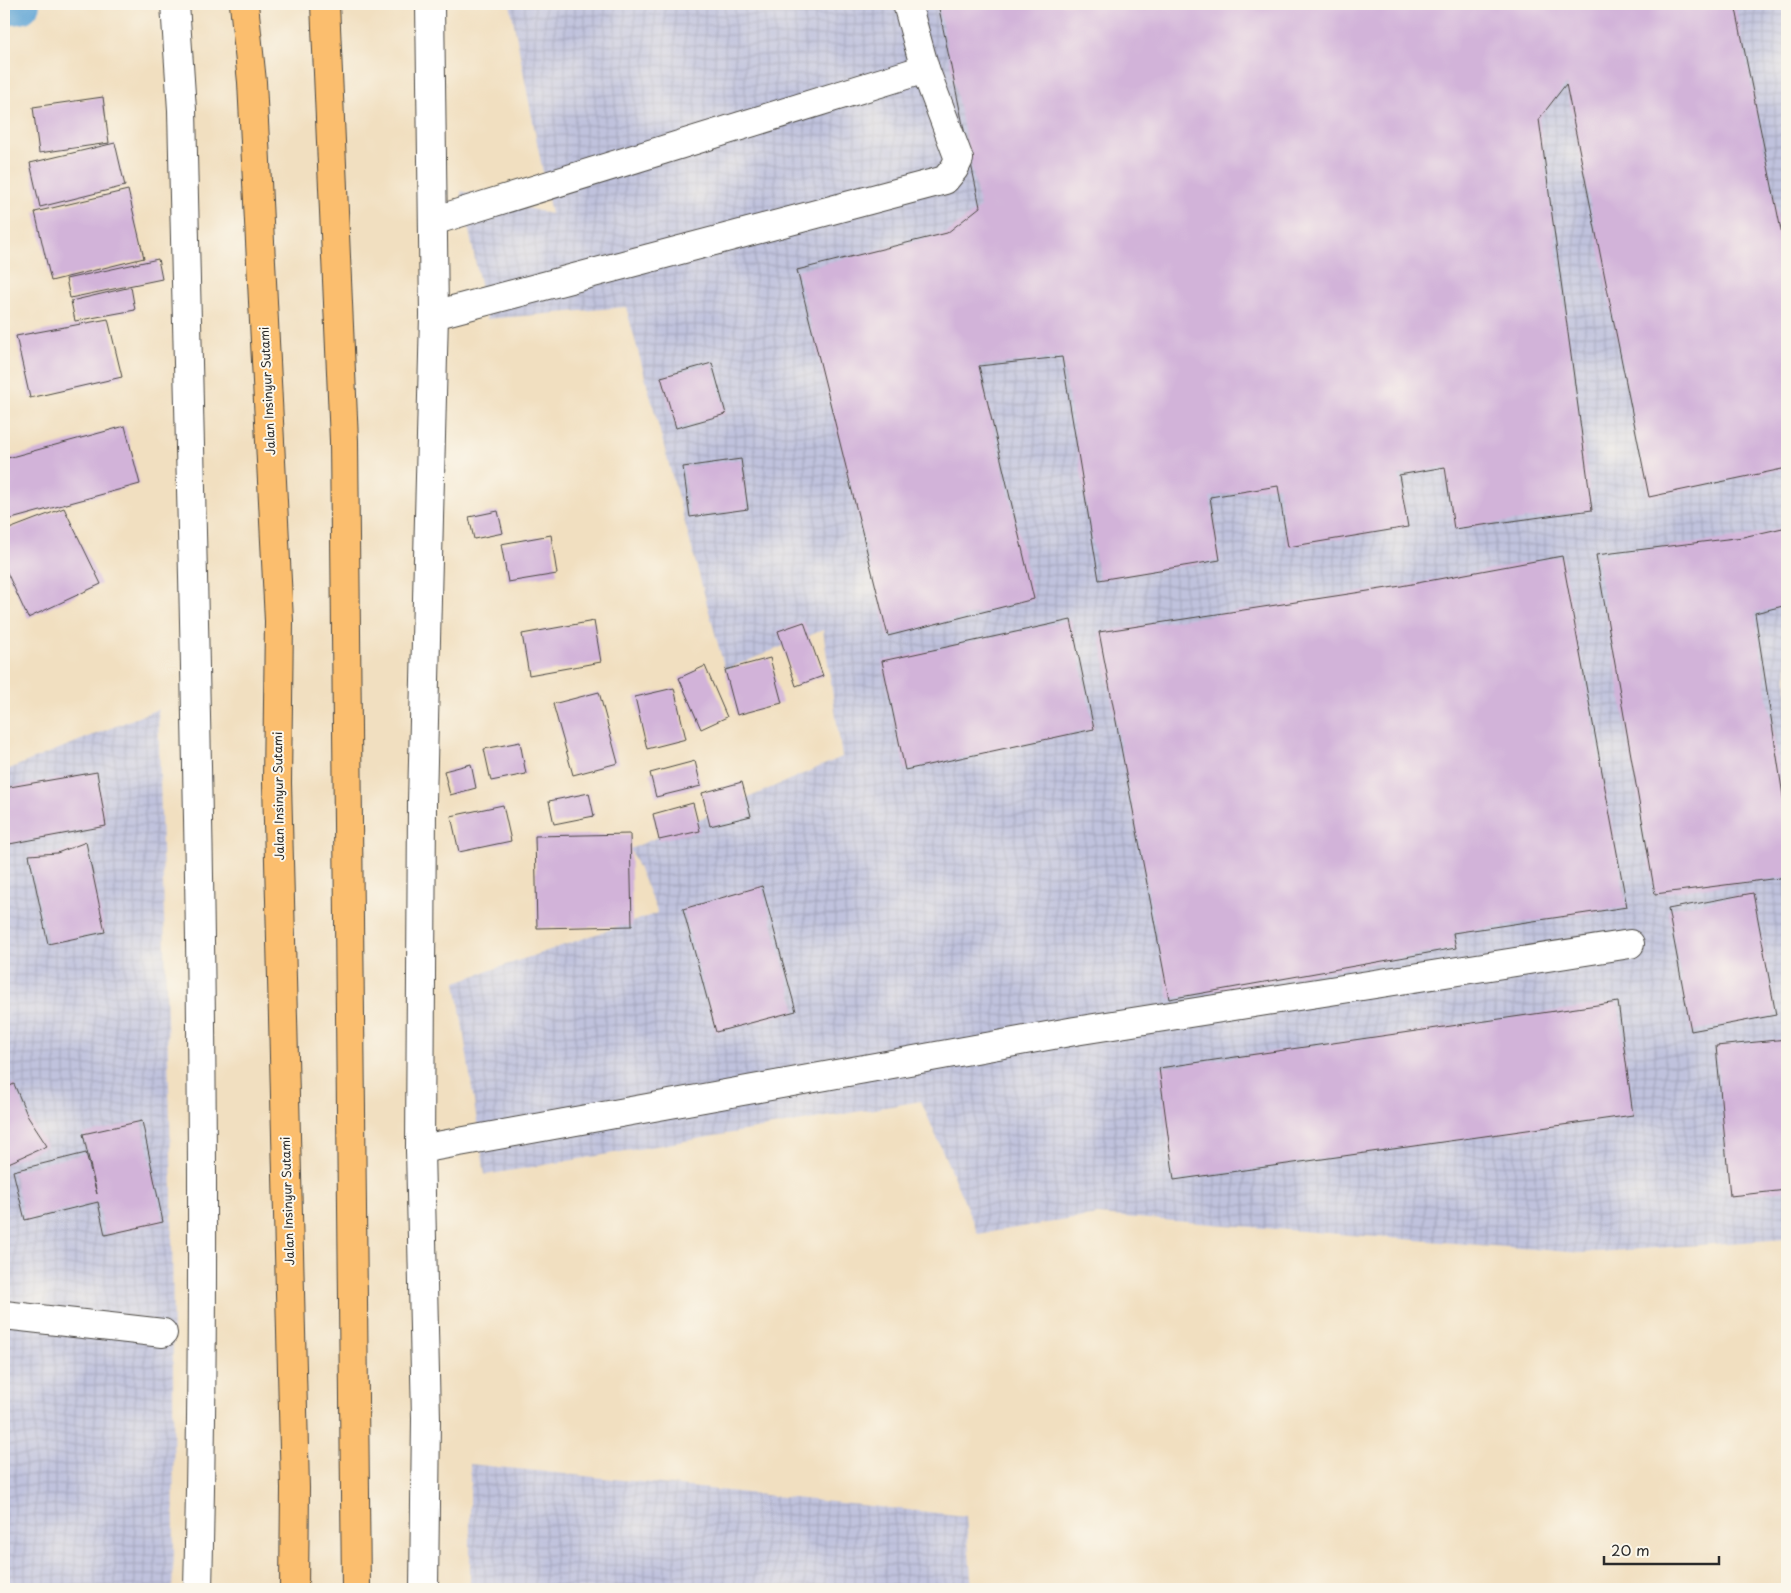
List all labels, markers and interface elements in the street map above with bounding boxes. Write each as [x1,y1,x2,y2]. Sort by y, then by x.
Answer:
street label: Jalan Insinyur Sutami [255,326,279,456]
street label: Jalan Insinyur Sutami [268,731,288,861]
street label: Jalan Insinyur Sutami [276,1136,298,1266]
scale bar [1604,1533,1718,1565]
text: 20 m [1611,1538,1650,1561]

